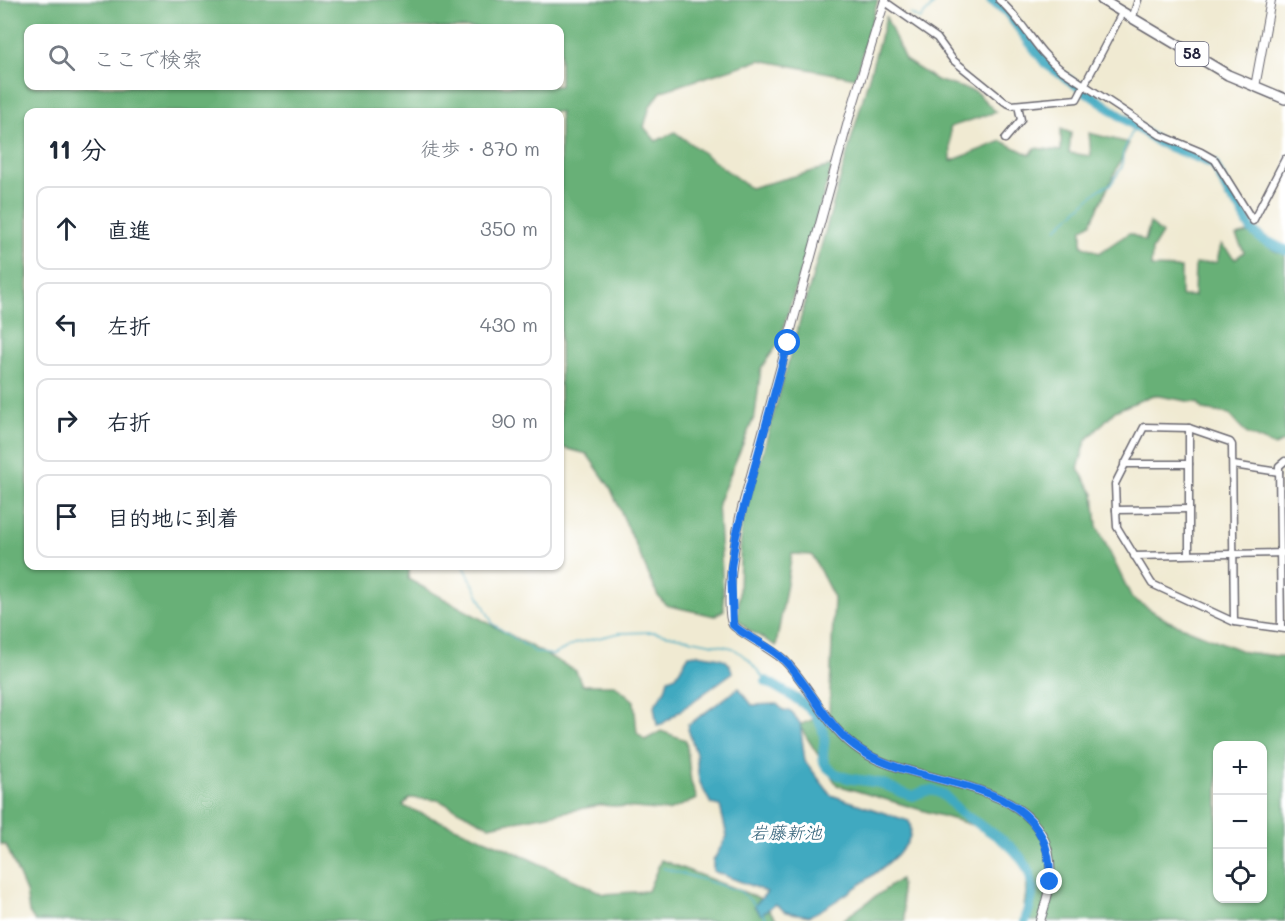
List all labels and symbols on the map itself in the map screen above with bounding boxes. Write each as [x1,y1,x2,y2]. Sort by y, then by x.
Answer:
road number: 58 [1176,42,1208,66]
route start [774,329,800,355]
water label: 岩藤新池 [750,820,823,844]
route end [1036,868,1062,894]

